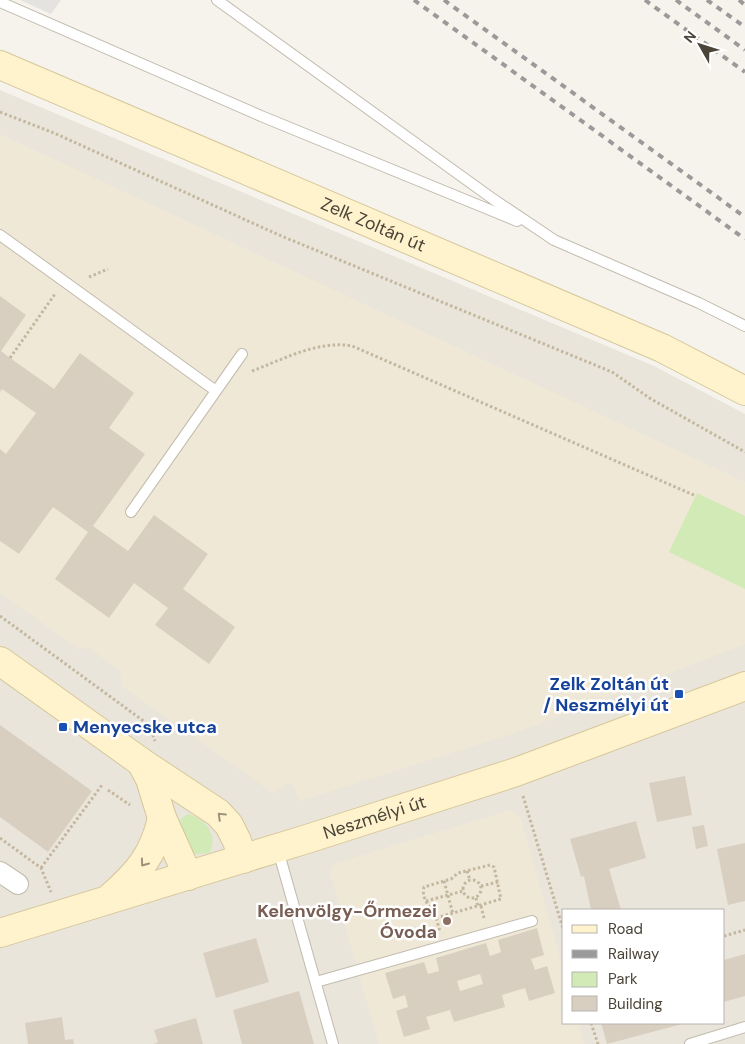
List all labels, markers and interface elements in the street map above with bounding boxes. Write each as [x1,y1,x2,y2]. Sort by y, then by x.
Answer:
north arrow [675,20,725,70]
text: N [680,27,700,46]
street label: Zelk Zoltán út [317,192,429,258]
place label: Zelk Zoltán út / Neszmélyi út [543,672,669,717]
marker: Zelk Zoltán út / Neszmélyi út [673,688,685,700]
place label: Menyecske utca [73,715,217,739]
marker: Menyecske utca [57,721,69,733]
street label: Neszmélyi út [320,790,429,845]
one-way arrow [217,813,226,822]
one-way arrow [141,857,150,867]
place label: Kelenvölgy-Őrmezei Óvoda [257,899,437,944]
legend [562,909,725,1024]
marker: Kelenvölgy-Őrmezei Óvoda [441,915,453,927]
text: Road [608,919,643,939]
text: Railway [608,944,660,964]
text: Park [608,969,638,989]
text: Building [608,994,663,1014]

